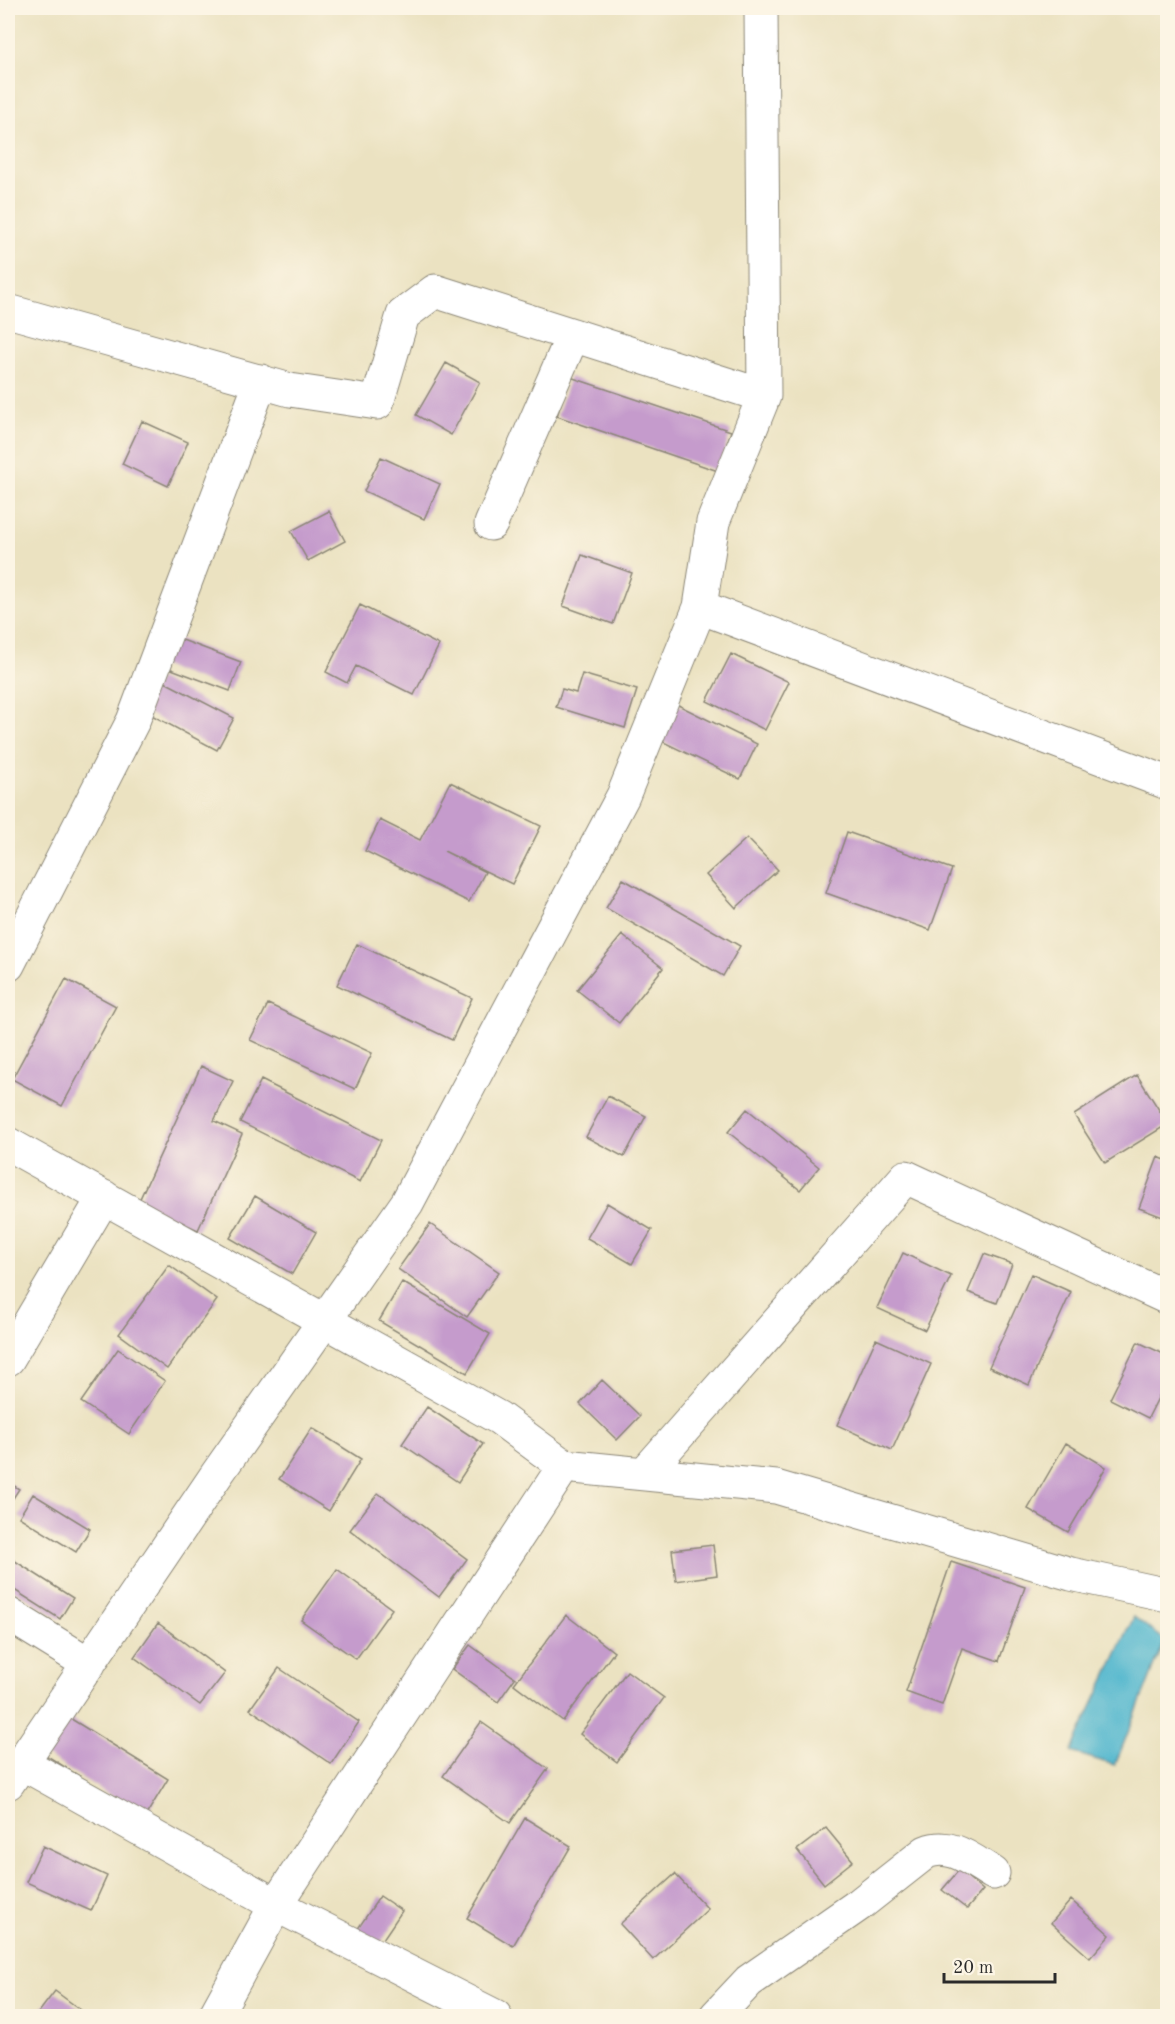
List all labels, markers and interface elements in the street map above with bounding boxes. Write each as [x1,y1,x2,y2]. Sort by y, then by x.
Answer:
scale bar [944,1946,1055,1984]
text: 20 m [953,1959,993,1977]

